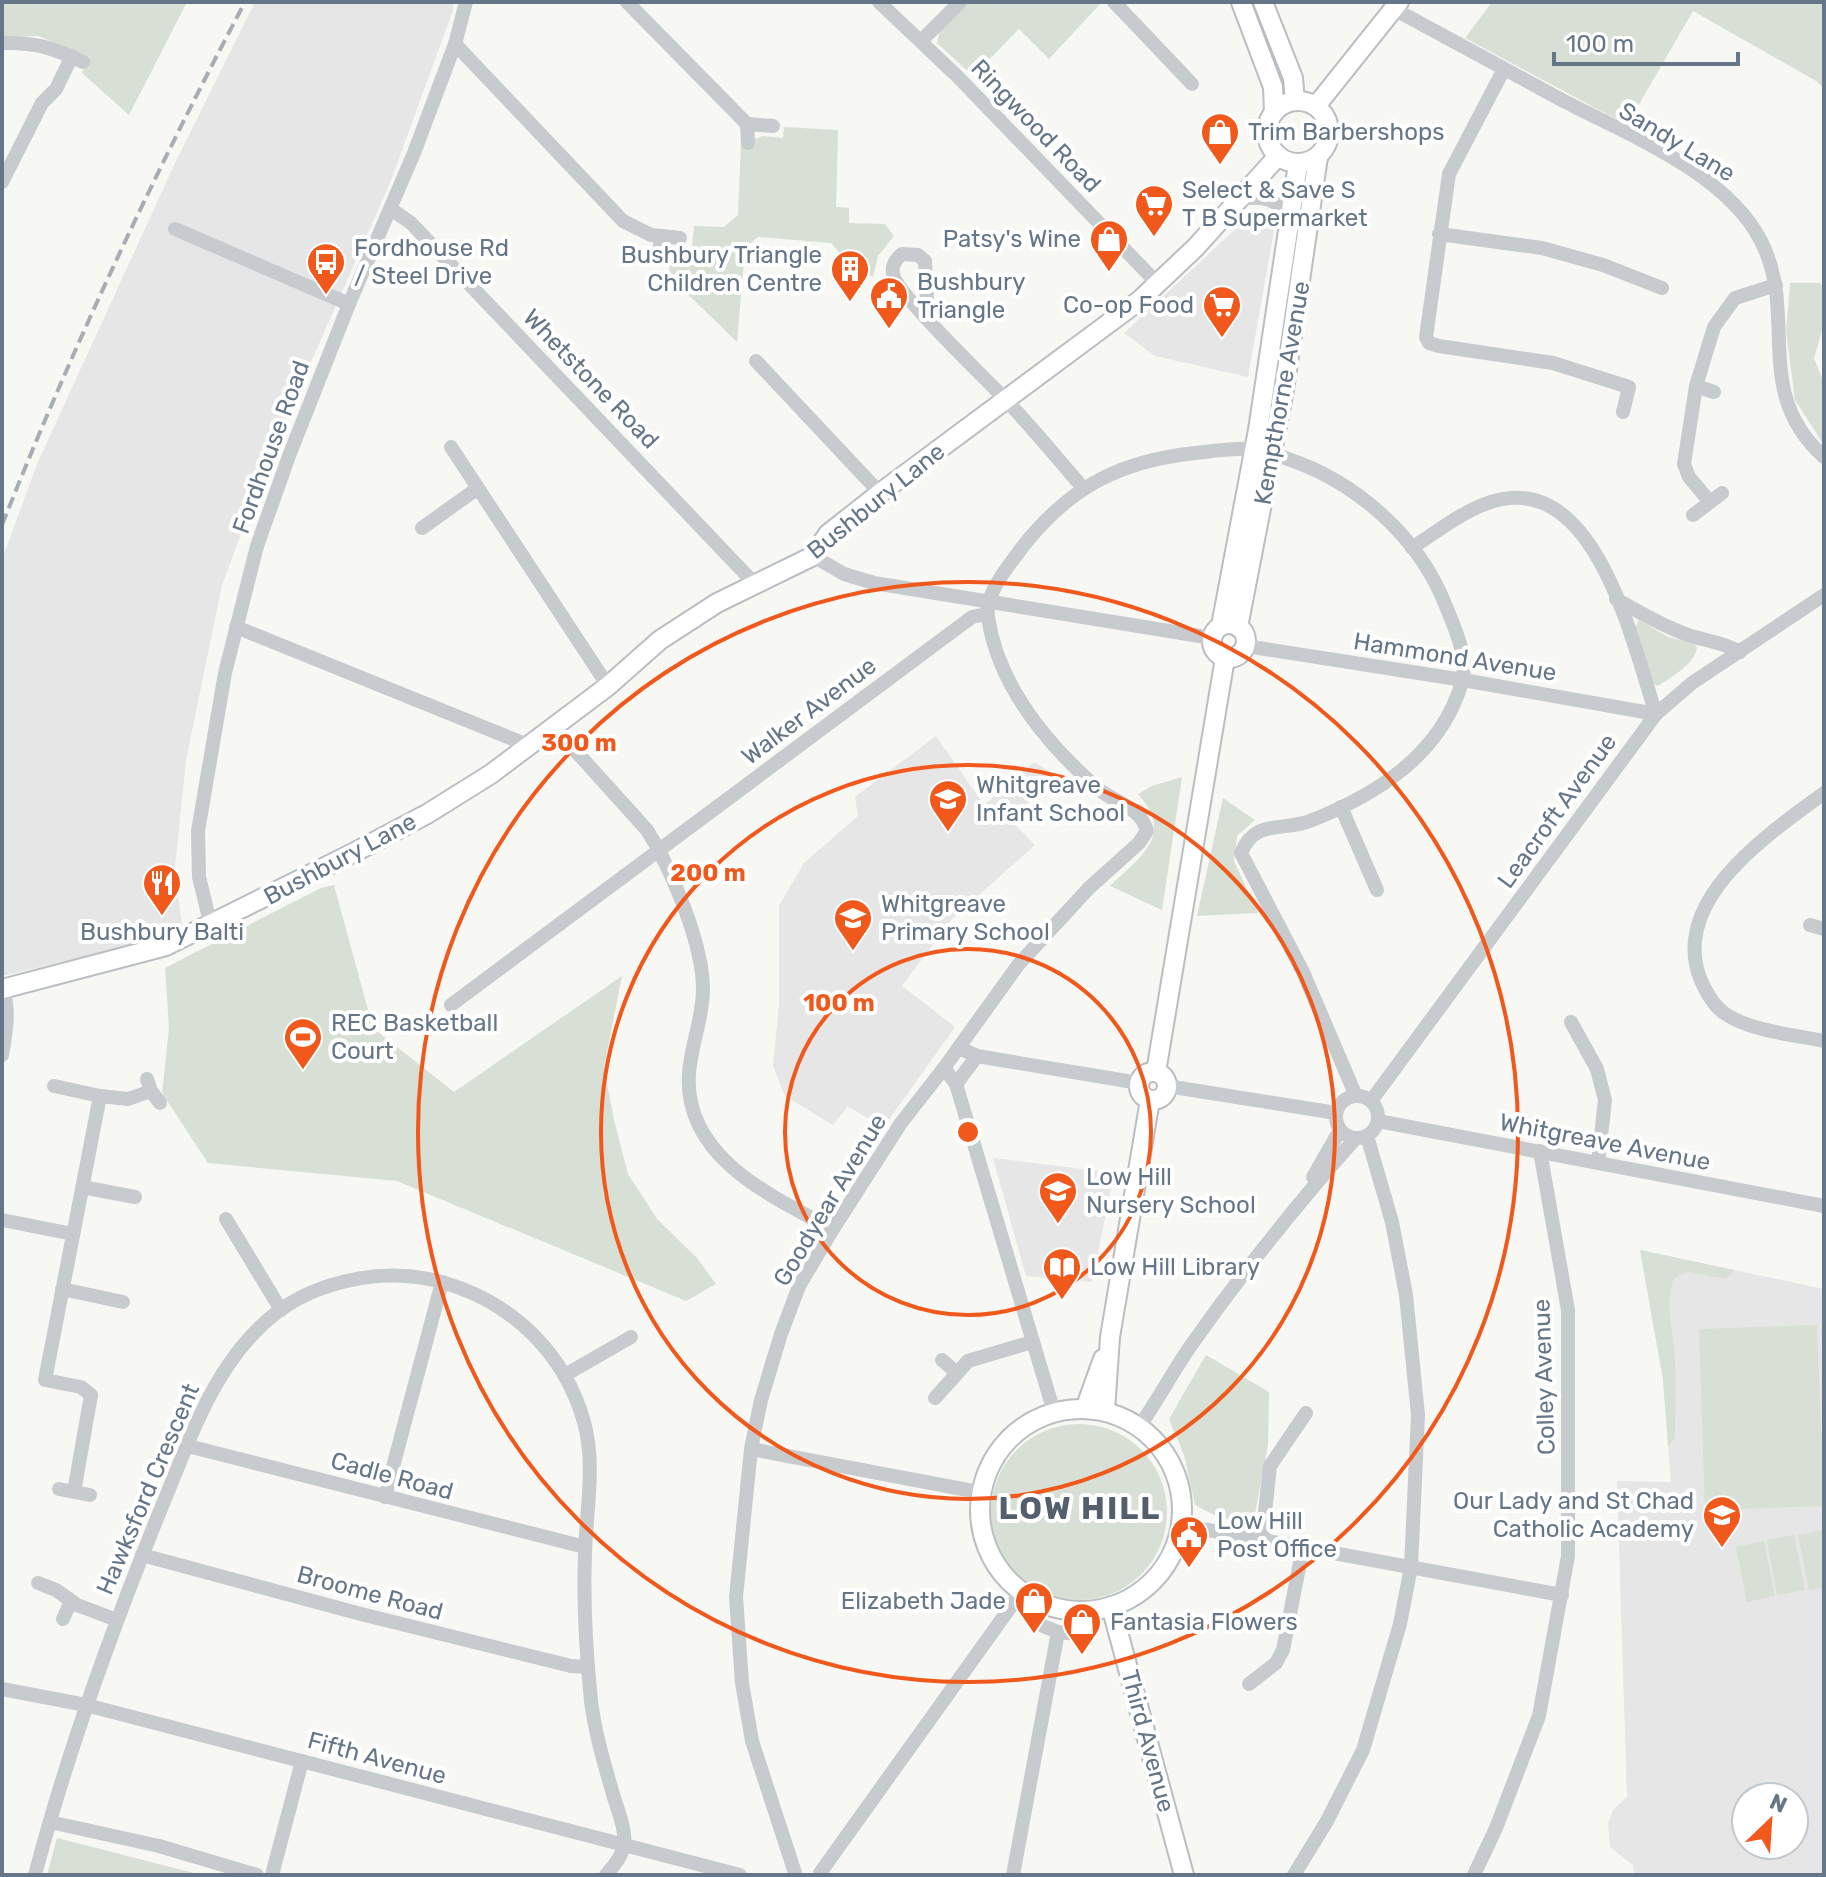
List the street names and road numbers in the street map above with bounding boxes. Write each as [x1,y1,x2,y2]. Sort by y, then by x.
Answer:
street label: Ringwood Road [966,54,1106,198]
street label: Sandy Lane [1614,96,1740,188]
street label: Kempthorne Avenue [1249,279,1315,507]
street label: Whetstone Road [517,304,665,454]
street label: Fordhouse Road [227,357,315,537]
street label: Bushbury Lane [802,437,950,565]
street label: Hammond Avenue [1352,627,1558,687]
street label: Walker Avenue [736,651,882,771]
street label: Leacroft Avenue [1492,728,1622,894]
street label: Bushbury Lane [259,807,421,911]
street label: Whitgreave Avenue [1497,1108,1713,1176]
street label: Goodyear Avenue [768,1109,892,1291]
street label: Colley Avenue [1527,1298,1561,1456]
street label: Hawksford Crescent [91,1379,205,1599]
street label: Cadle Road [328,1446,456,1506]
street label: Broome Road [294,1560,446,1626]
street label: Third Avenue [1116,1667,1180,1815]
street label: Fifth Avenue [305,1726,449,1790]

